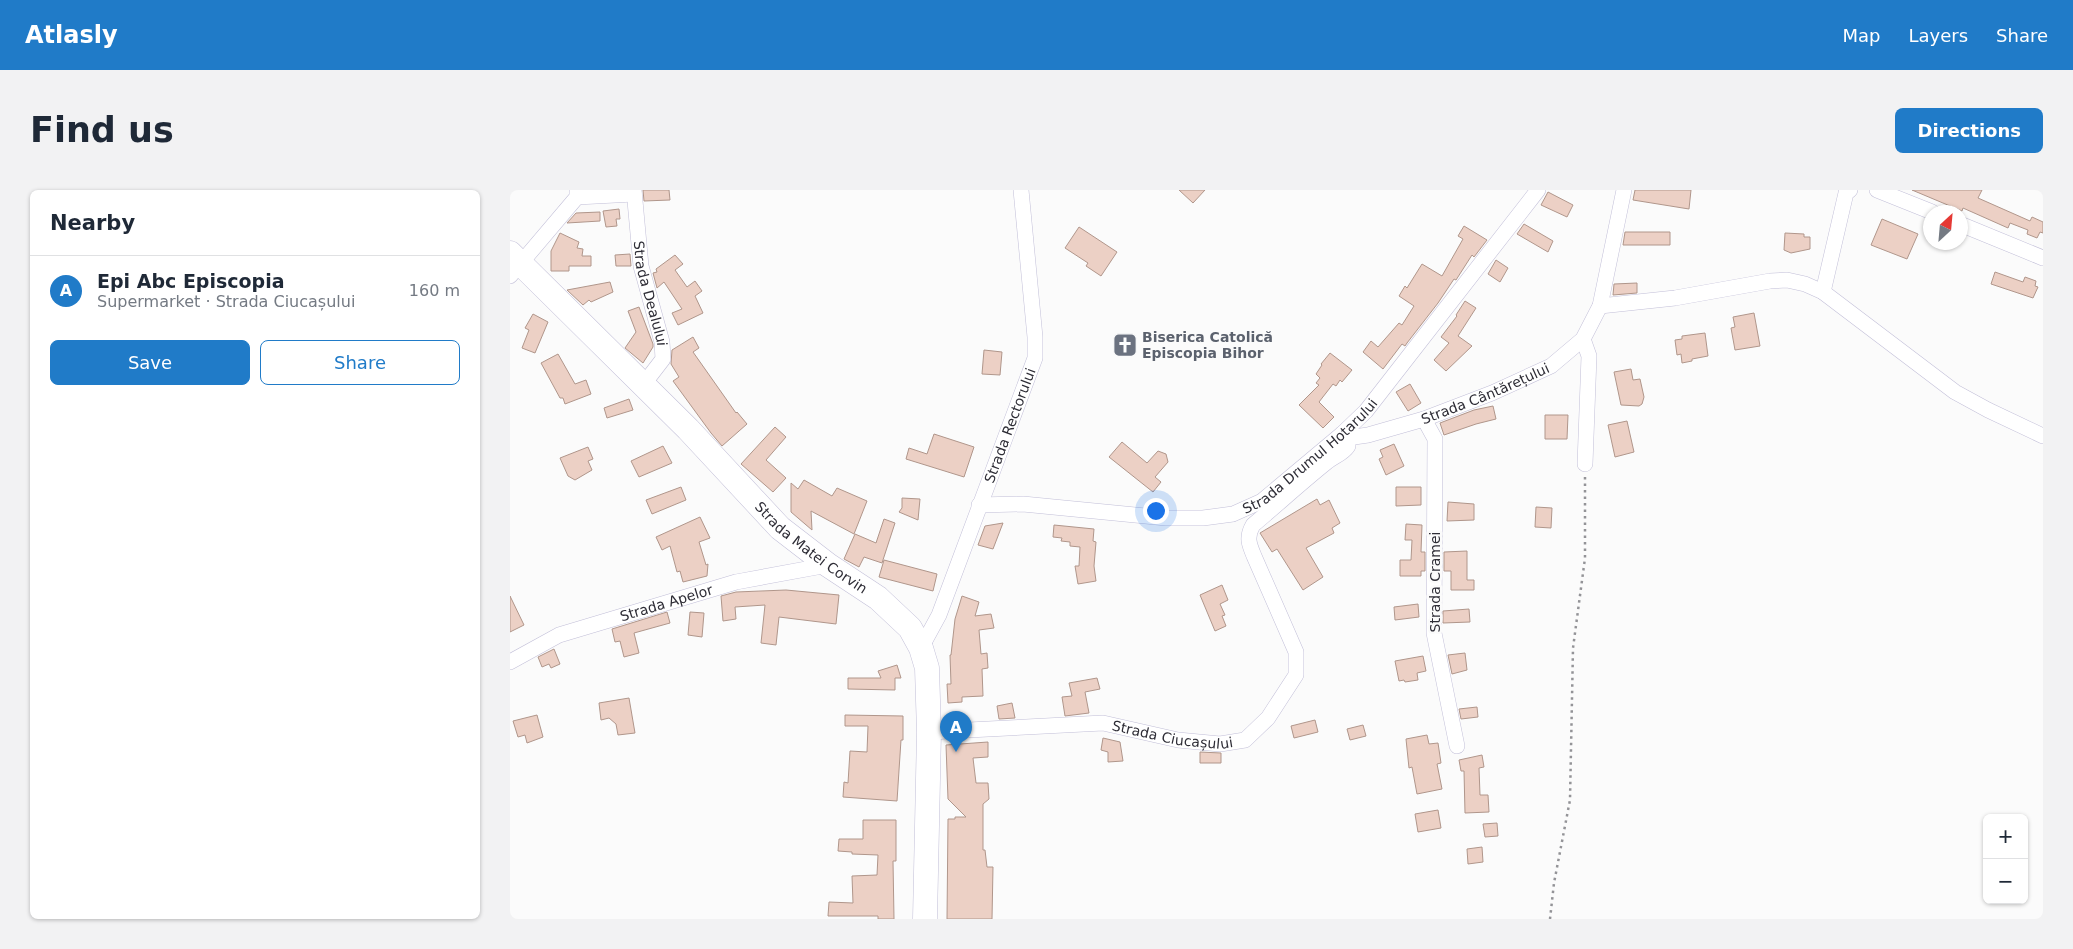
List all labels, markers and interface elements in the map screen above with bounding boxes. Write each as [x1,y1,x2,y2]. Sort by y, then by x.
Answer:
text: Atlasly [25,21,118,49]
text: Map [1842,25,1880,46]
text: Layers [1908,25,1968,46]
text: Share [1996,25,2048,46]
button: Directions [1895,108,2043,153]
text: Find us [30,110,174,150]
north arrow [1923,205,1968,250]
text: Nearby [50,211,135,235]
street label: Strada Dealului [631,240,670,346]
text: Epi Abc Episcopia [97,270,285,292]
text: A [60,281,72,300]
text: 160 m [409,281,460,300]
text: Supermarket · Strada Ciucașului [97,292,355,311]
place label: Biserica Catolică Episcopia Bihor [1142,329,1273,361]
church icon: Biserica Catolică Episcopia Bihor [1112,332,1138,358]
button: Save [50,340,250,385]
button: Share [260,340,460,385]
street label: Strada Cântărețului [1419,360,1552,427]
street label: Strada Rectorului [981,366,1039,485]
street label: Strada Drumul Hotarului [1240,396,1381,517]
street label: Strada Matei Corvin [752,498,870,597]
your location [1143,498,1169,524]
street label: Strada Cramei [1427,532,1443,632]
street label: Strada Apelor [618,581,715,624]
pin: A [940,711,972,752]
street label: Strada Ciucașului [1111,717,1234,752]
map controls [1983,814,2028,904]
button: + [1983,814,2028,859]
button: − [1983,859,2028,904]

